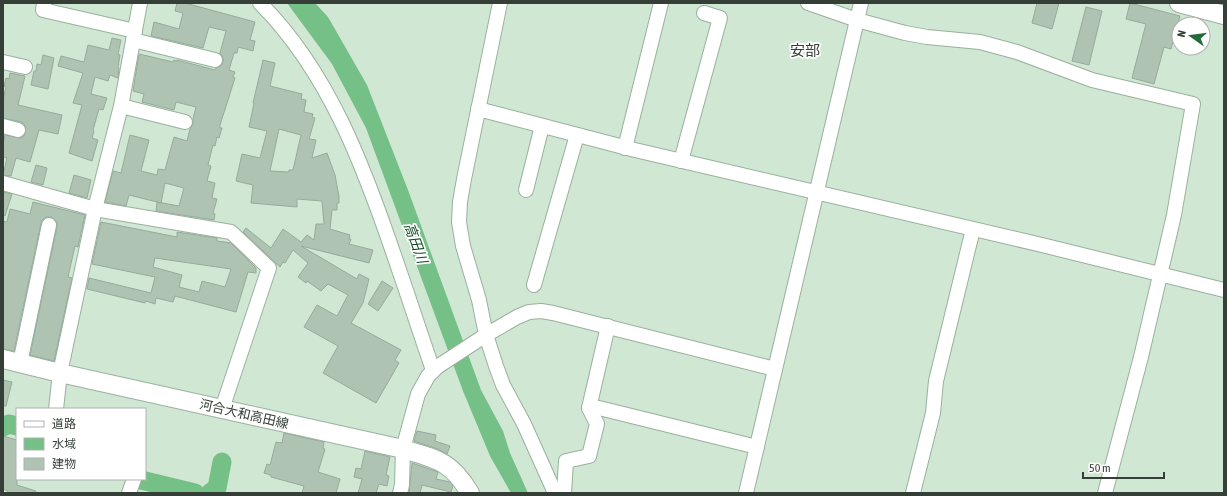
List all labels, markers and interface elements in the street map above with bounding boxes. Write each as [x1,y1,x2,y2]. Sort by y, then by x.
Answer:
north arrow [1171,16,1211,56]
text: N [1175,29,1188,38]
district label: 安部 [790,42,820,59]
water label: 高田川 [401,221,431,267]
street label: 河合大和高田線 [198,396,290,432]
legend [16,408,146,480]
text: 道路 [52,417,76,431]
text: 水域 [52,437,76,451]
scale bar [1083,454,1164,480]
text: 建物 [52,457,76,471]
text: 50 m [1089,461,1111,475]

